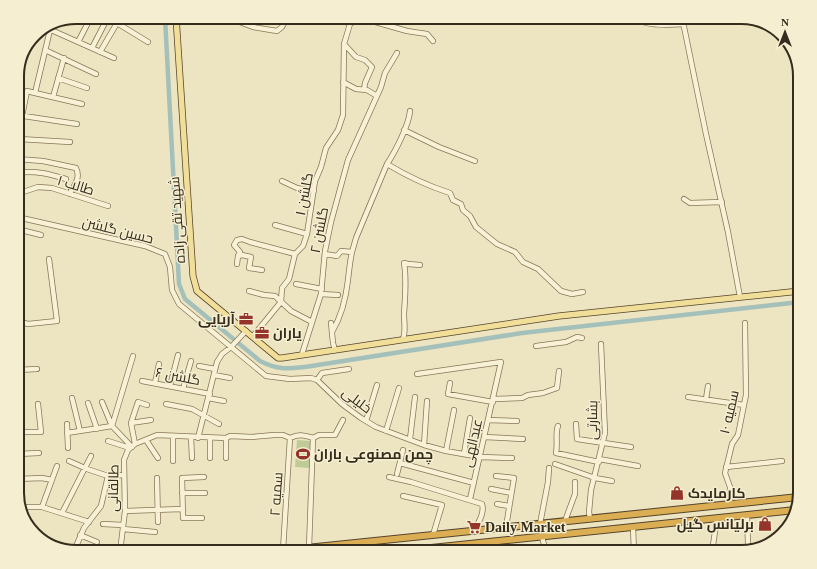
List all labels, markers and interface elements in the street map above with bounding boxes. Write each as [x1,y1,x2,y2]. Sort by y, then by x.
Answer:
north arrow [765,12,805,52]
text: N [781,16,789,28]
street label: گلشن ۱ [293,171,316,217]
street label: طالب ۱ [56,173,96,198]
street label: شهید تقی زاده [167,176,188,264]
street label: گلشن ۲ [308,206,331,254]
street label: حسین گلشن [81,214,155,247]
place label: آریایی [198,311,236,328]
office icon: آریایی [238,311,254,327]
office icon: یاران [254,325,270,341]
place label: یاران [273,326,302,341]
street label: گلشن ۶ [154,365,202,388]
street label: خلیلی [339,385,374,416]
street label: سمیه ۱۰ [717,389,742,436]
street label: بشارتی [585,400,600,440]
street label: عبدالهی [460,417,485,469]
sports icon: چمن مصنوعی باران [295,446,311,462]
place label: چمن مصنوعی باران [314,447,433,465]
street label: طالقانی [106,464,121,512]
street label: سمیه ۲ [267,471,286,517]
shop icon: کارمایدک [669,485,685,501]
place label: کارمایدک [688,486,745,501]
shop icon: برلیانس گیل [757,516,773,532]
place label: برلیانس گیل [677,517,754,533]
supermarket icon: Daily Market [466,519,482,535]
place label: Daily Market [485,520,566,535]

